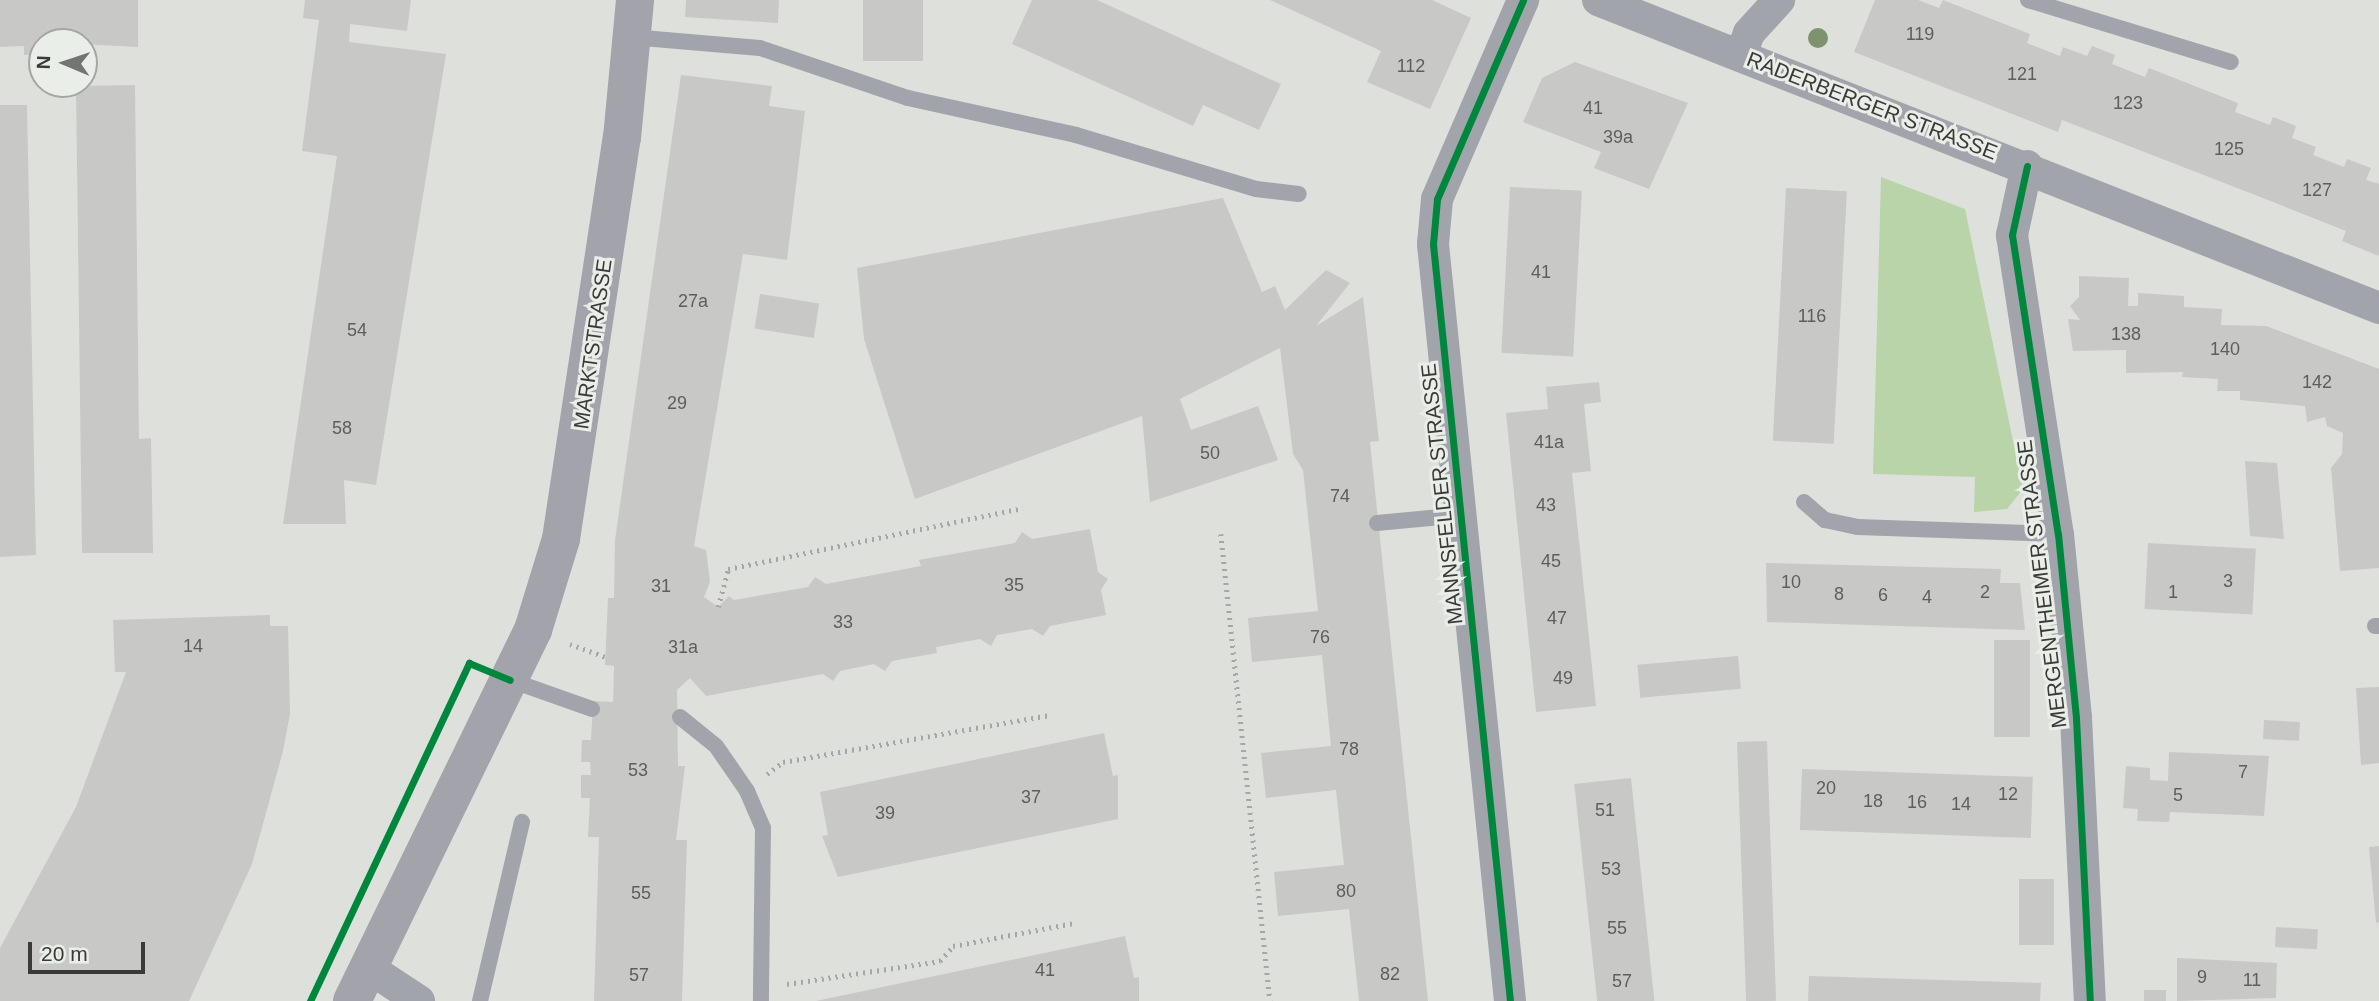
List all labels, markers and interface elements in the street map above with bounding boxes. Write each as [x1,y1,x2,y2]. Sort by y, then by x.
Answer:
house number: 119 [1906,23,1934,45]
north arrow [28,28,98,98]
street label: RADERBERGER STRASSE [1743,47,2001,165]
text: N [33,55,54,70]
house number: 112 [1397,55,1425,77]
house number: 121 [2007,63,2037,85]
house number: 123 [2113,92,2143,114]
house number: 41 [1583,97,1603,119]
house number: 39a [1603,126,1633,148]
house number: 125 [2214,138,2244,160]
house number: 127 [2302,179,2332,201]
street label: MARKTSTRASSE [569,257,617,431]
house number: 41 [1531,261,1551,283]
house number: 27a [678,290,708,312]
house number: 116 [1798,305,1826,327]
house number: 54 [347,319,367,341]
house number: 138 [2111,323,2141,345]
house number: 140 [2210,338,2240,360]
street label: MANNSFELDER STRASSE [1416,362,1468,626]
house number: 142 [2302,371,2332,393]
house number: 29 [667,392,687,414]
house number: 58 [332,417,352,439]
house number: 41a [1534,431,1564,453]
street label: MERGENTHEIMER STRASSE [2012,438,2072,730]
house number: 50 [1200,442,1220,464]
house number: 74 [1330,485,1350,507]
house number: 43 [1536,494,1556,516]
house number: 45 [1541,550,1561,572]
house number: 3 [2223,570,2233,592]
house number: 10 [1781,571,1801,593]
house number: 35 [1004,574,1024,596]
house number: 31 [651,575,671,597]
house number: 2 [1980,581,1990,603]
house number: 1 [2168,581,2178,603]
house number: 8 [1834,583,1844,605]
house number: 6 [1878,584,1888,606]
house number: 4 [1922,586,1932,608]
house number: 47 [1547,607,1567,629]
house number: 33 [833,611,853,633]
house number: 76 [1310,626,1330,648]
house number: 14 [183,635,203,657]
house number: 31a [668,636,698,658]
house number: 49 [1553,667,1573,689]
house number: 78 [1339,738,1359,760]
house number: 53 [628,759,648,781]
house number: 7 [2238,761,2248,783]
house number: 20 [1816,777,1836,799]
house number: 12 [1998,783,2018,805]
house number: 5 [2173,784,2183,806]
house number: 37 [1021,786,1041,808]
house number: 18 [1863,790,1883,812]
house number: 16 [1907,791,1927,813]
house number: 14 [1951,793,1971,815]
house number: 51 [1595,799,1615,821]
house number: 39 [875,802,895,824]
house number: 53 [1601,858,1621,880]
house number: 80 [1336,880,1356,902]
house number: 55 [631,882,651,904]
house number: 55 [1607,917,1627,939]
scale bar [32,928,149,972]
text: 20 m [41,942,88,965]
house number: 41 [1035,959,1055,981]
house number: 82 [1380,963,1400,985]
house number: 57 [629,964,649,986]
house number: 9 [2197,966,2207,988]
house number: 11 [2243,969,2261,991]
house number: 57 [1612,970,1632,992]

